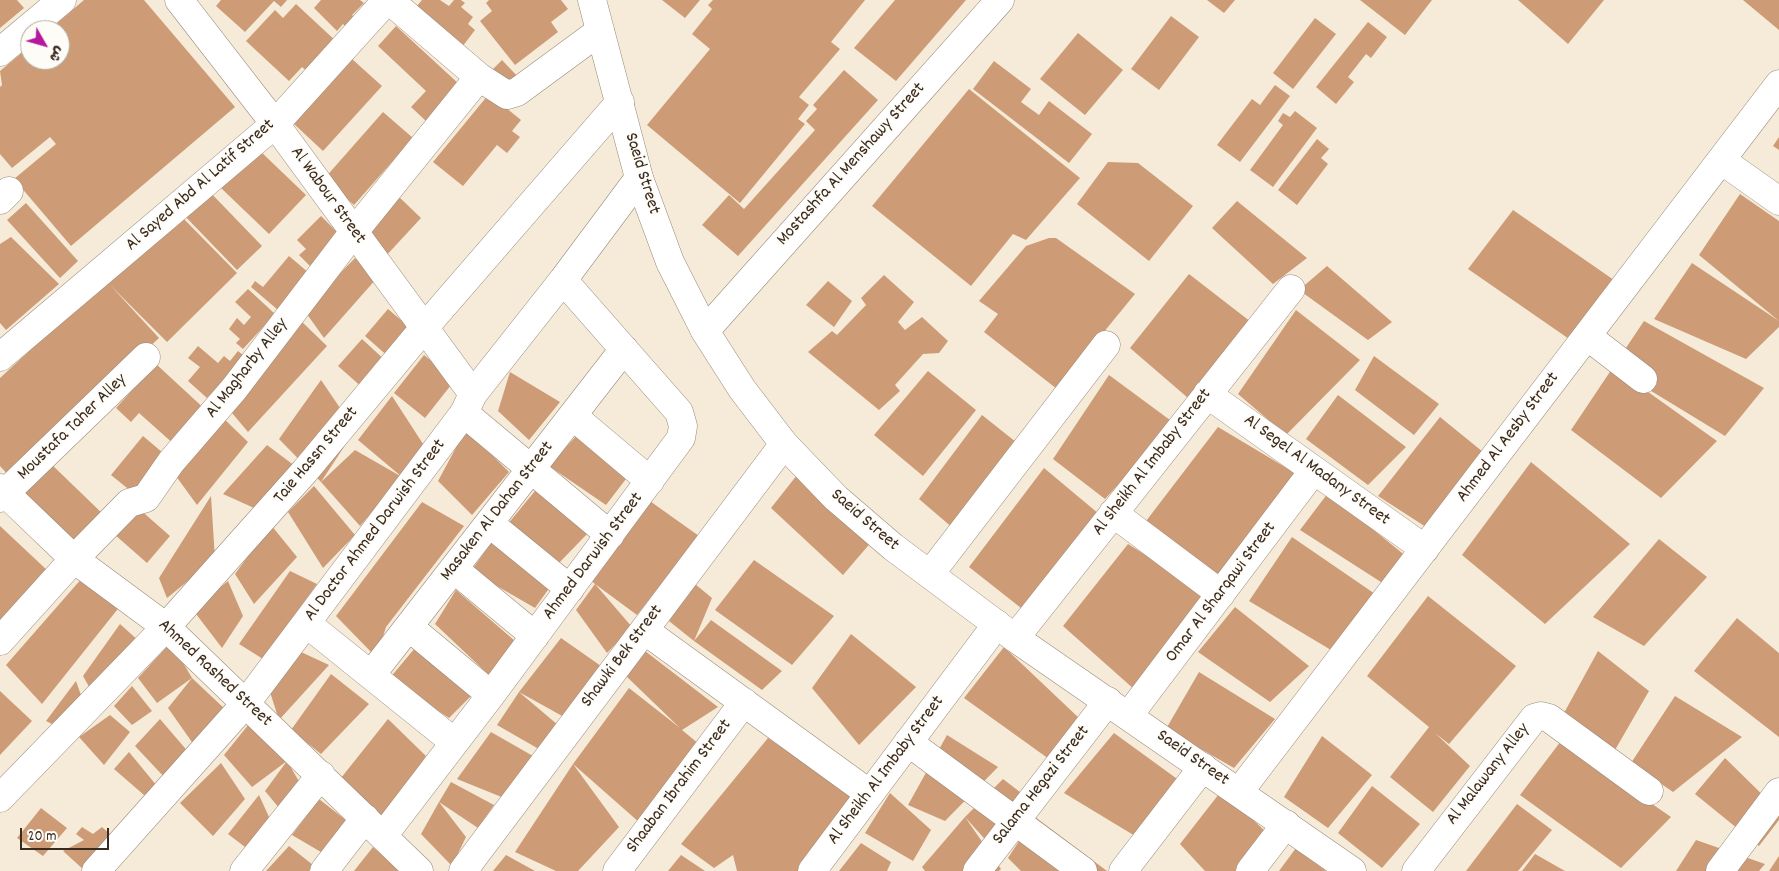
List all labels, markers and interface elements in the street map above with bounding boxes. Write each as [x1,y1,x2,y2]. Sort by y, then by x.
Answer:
north arrow [20,20,70,70]
text: ش [43,41,69,66]
street label: Mostashfa Al Menshawy Street [773,79,931,251]
street label: Al Sayed Abd Al Latif Street [122,115,280,257]
street label: Saeid Street [618,131,664,217]
street label: Al Wabour Street [284,143,370,249]
street label: Al Magharby Alley [202,315,294,423]
street label: Ahmed Al Aesby Street [1453,369,1565,507]
street label: Moustafa Taher Alley [14,370,132,486]
street label: Al Sheikh Al Imbaby Street [1089,385,1217,541]
street label: Taie Hassn Street [270,403,364,509]
street label: Al Segel Al Madany Street [1239,411,1393,531]
street label: Al Doctor Ahmed Darwish Street [301,436,451,626]
street label: Masaken Al Dahan Street [437,438,559,586]
street label: Saeid Street [825,485,903,557]
street label: Ahmed Darwish Street [539,489,649,625]
street label: Omar Al Sharqawi Street [1162,518,1282,668]
street label: Shawki Bek Street [577,602,669,712]
street label: Ahmed Rashed Street [152,616,276,732]
street label: Al Sheikh Al Imbaby Street [824,692,950,850]
street label: Shaaban Ibrahim Street [623,716,737,858]
street label: Al Malawany Alley [1443,720,1535,830]
street label: Salama Hegazi Street [989,722,1095,850]
street label: Saeid Street [1151,726,1233,792]
scale bar [22,818,111,850]
text: 20 m [28,826,56,848]

